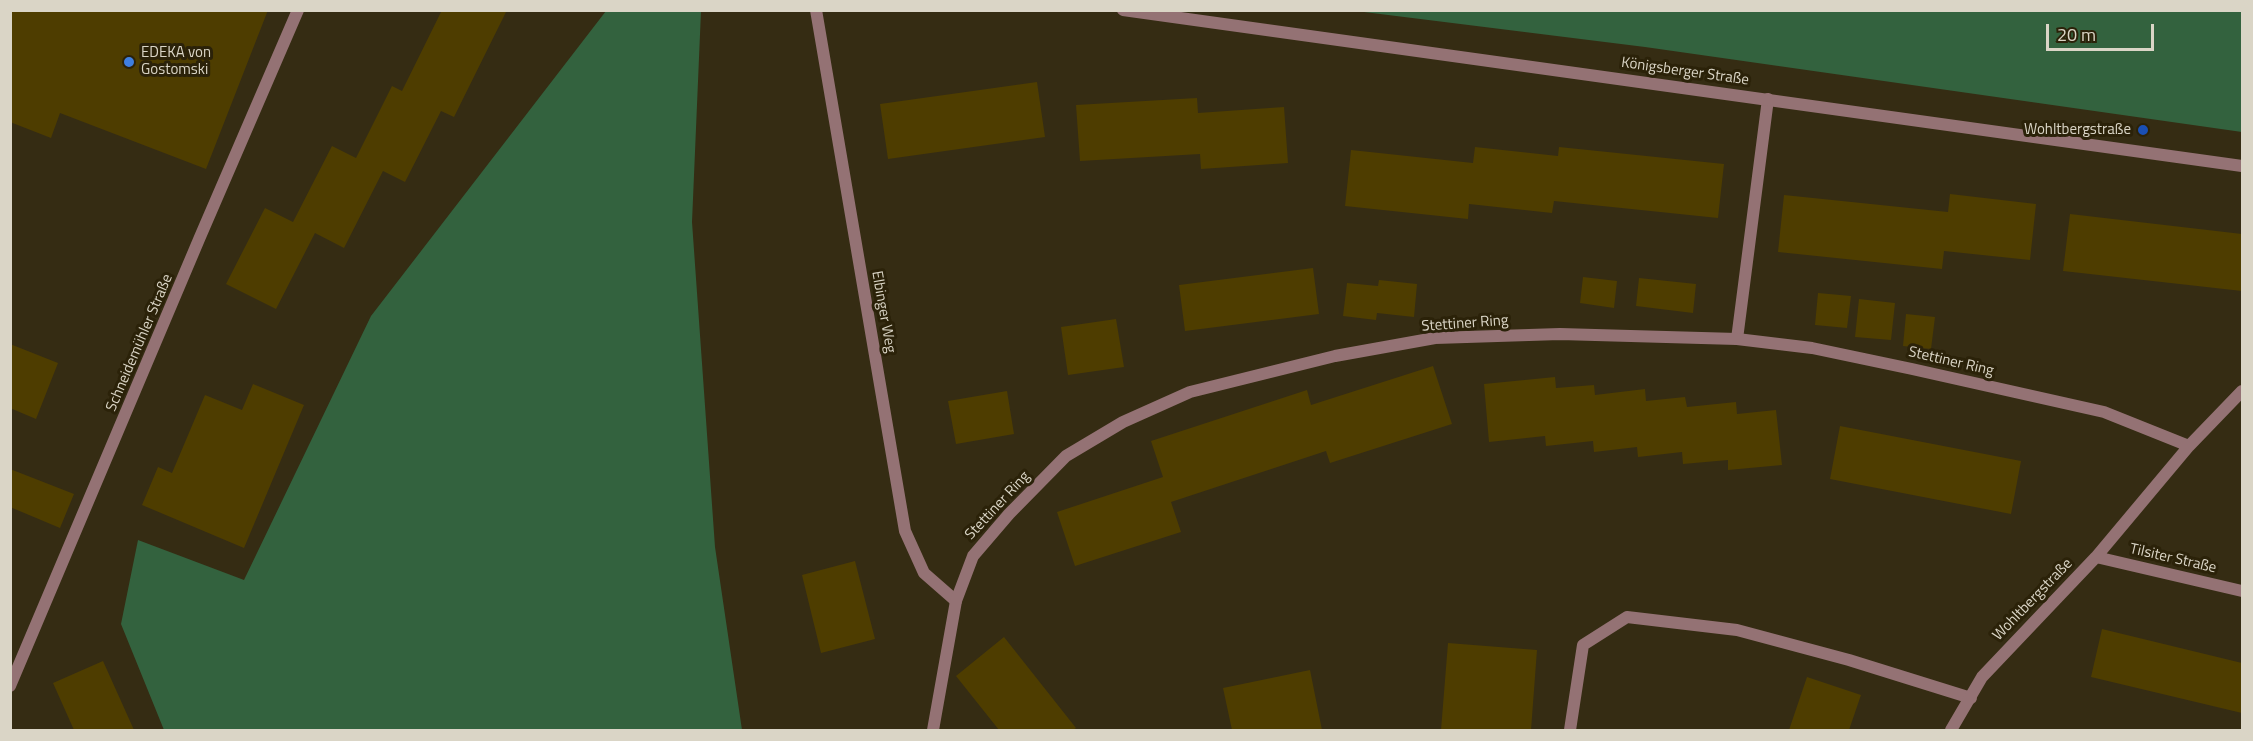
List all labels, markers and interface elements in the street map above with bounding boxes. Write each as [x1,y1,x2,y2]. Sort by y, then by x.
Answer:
scale bar [2049,12,2157,50]
text: 20 m [2057,21,2096,48]
place label: EDEKA von Gostomski [141,44,211,79]
street label: Königsberger Straße [1620,54,1750,90]
marker: EDEKA von Gostomski [122,55,136,69]
place label: Wohltbergstraße [2024,121,2131,139]
marker: Wohltbergstraße [2136,123,2150,137]
street label: Elbinger Weg [867,270,899,354]
street label: Schneidemühler Straße [103,272,177,414]
street label: Stettiner Ring [1421,312,1509,336]
street label: Stettiner Ring [1907,343,1995,381]
street label: Stettiner Ring [962,468,1034,544]
street label: Tilsiter Straße [2128,540,2218,578]
street label: Wohltbergstraße [1989,555,2077,645]

